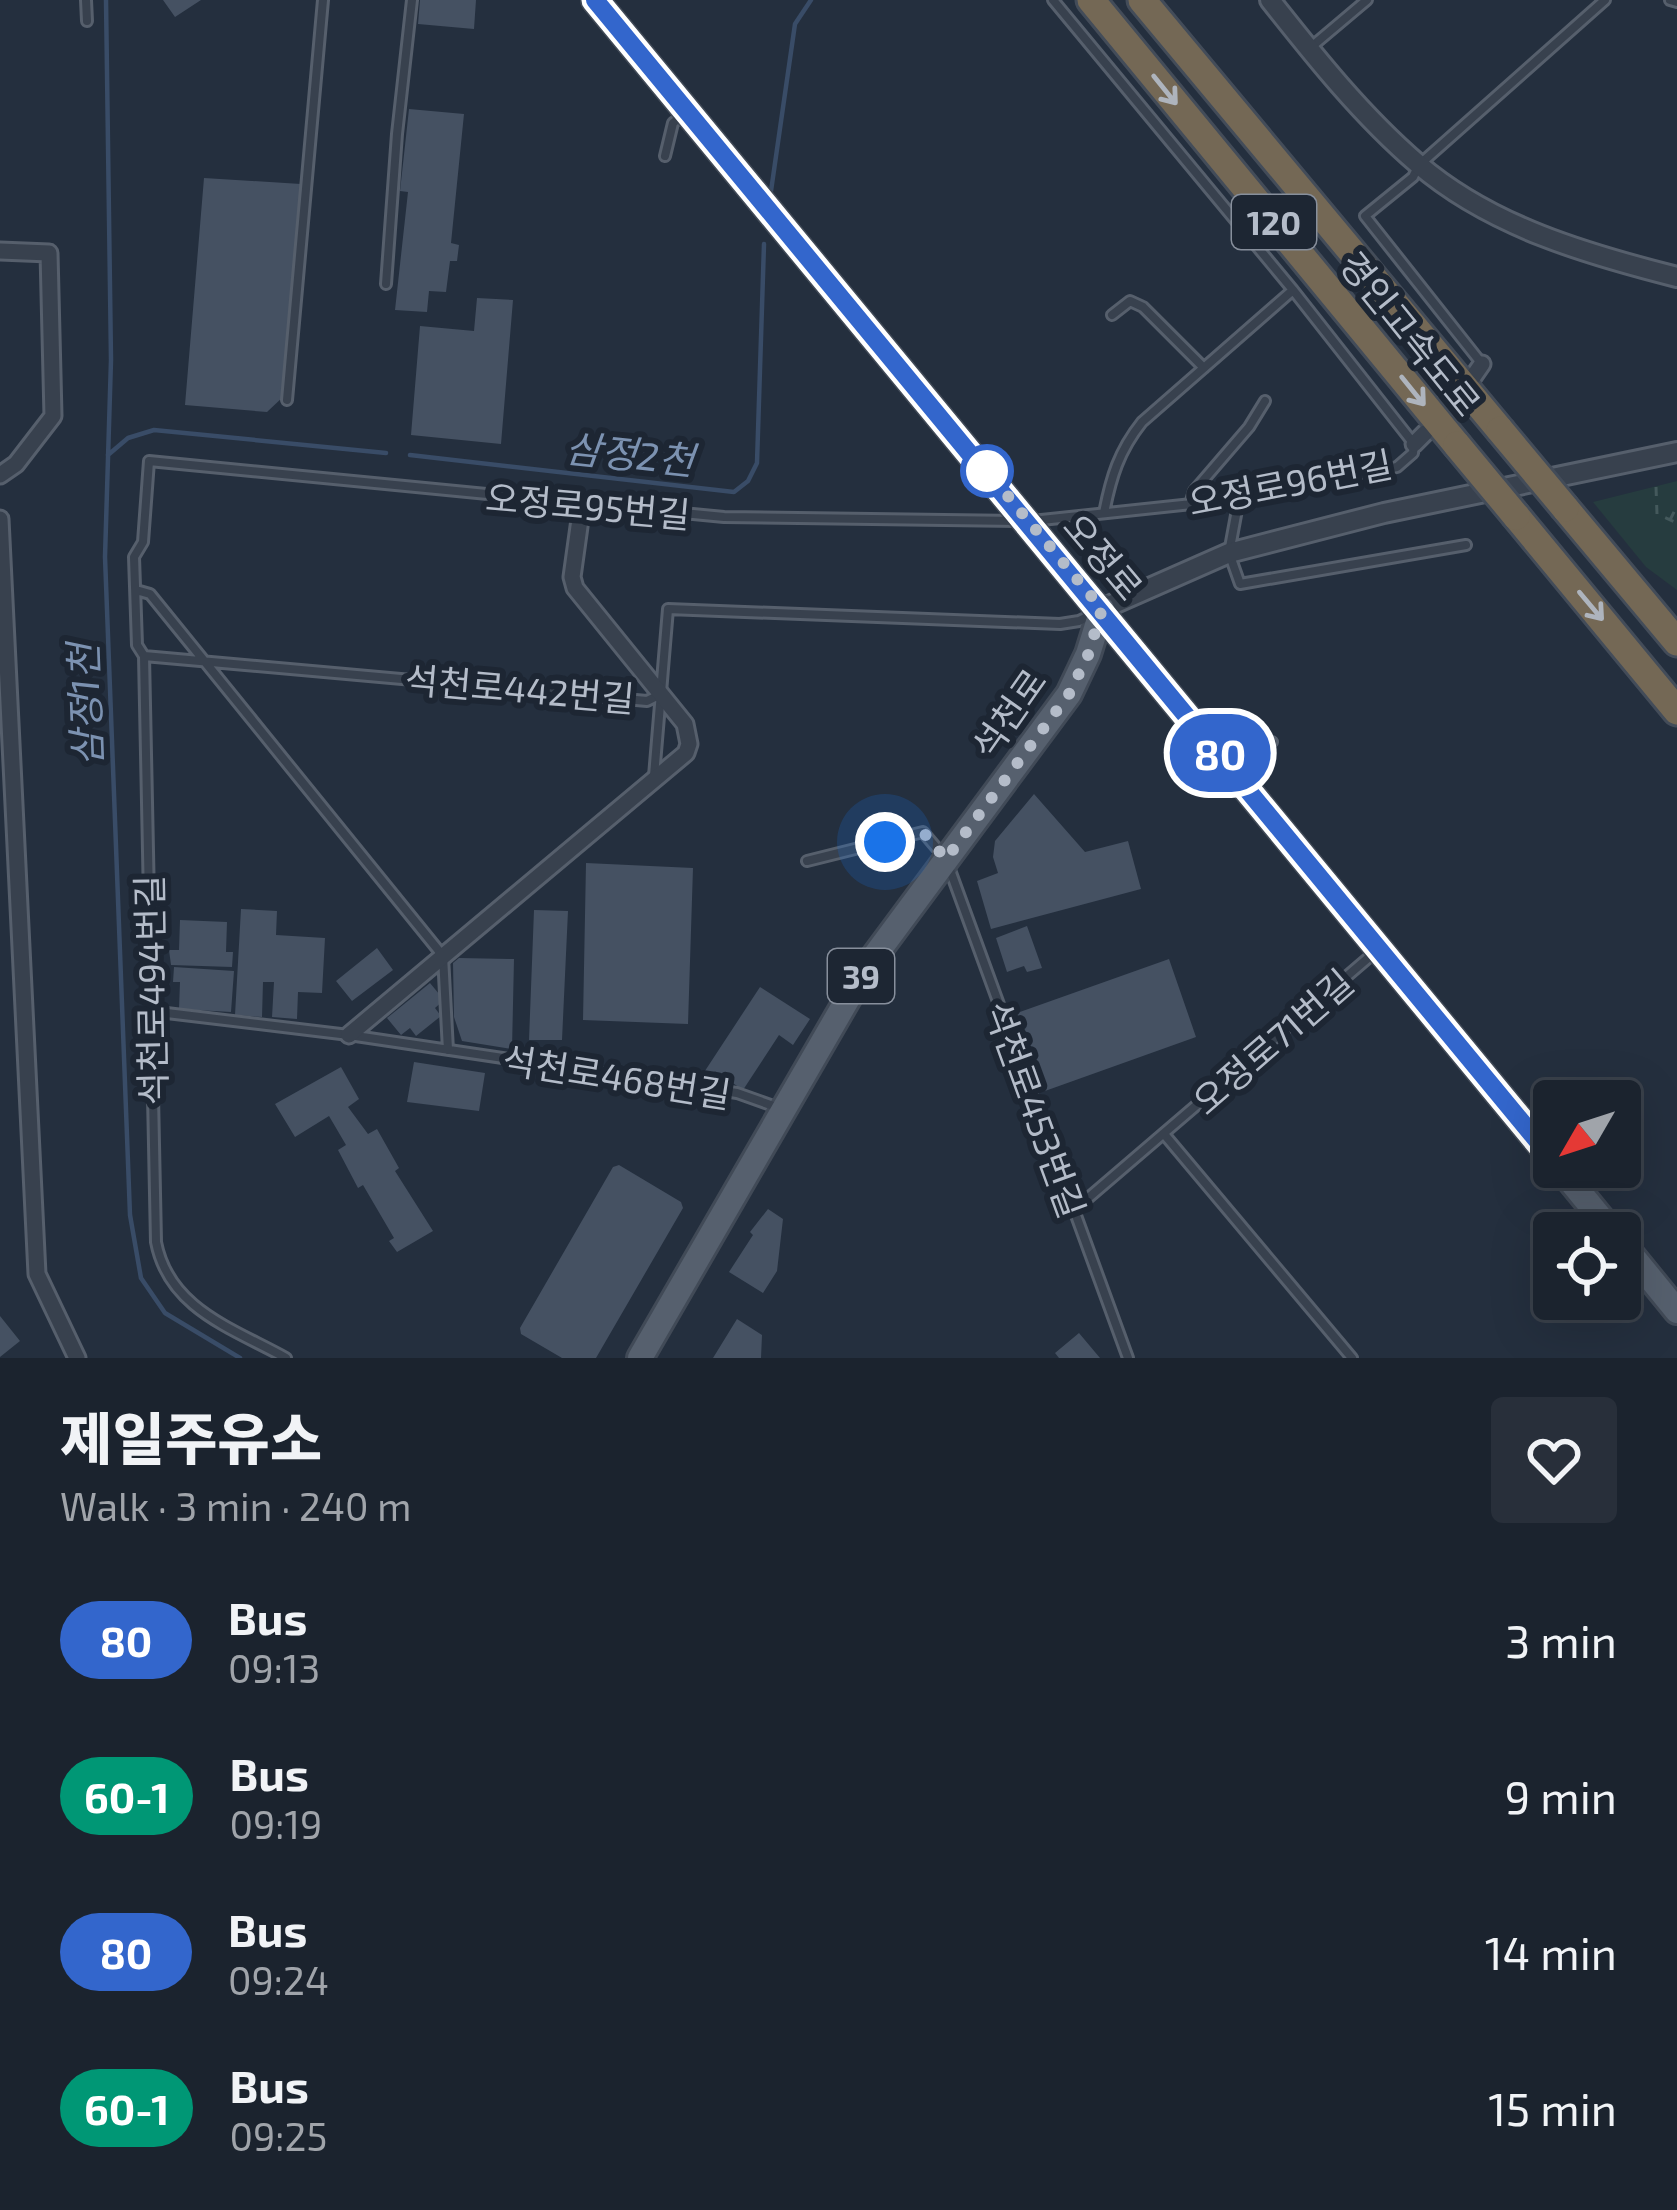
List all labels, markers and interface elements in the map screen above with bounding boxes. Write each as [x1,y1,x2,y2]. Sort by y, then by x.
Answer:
one-way arrow [1151,74,1178,106]
road number: 120 [1232,195,1316,249]
street label: 경인고속도로 [1332,242,1490,424]
one-way arrow [1399,375,1426,407]
water label: 삼정2천 [563,423,701,484]
street label: 오정로96번길 [1184,441,1396,523]
unlabelled marker [962,446,1012,496]
street label: 오정로95번길 [484,475,692,535]
street label: 오정로 [1056,504,1152,608]
one-way arrow [1576,590,1604,621]
water label: 삼정1천 [58,639,110,767]
street label: 석천로442번길 [404,657,636,719]
street label: 석천로 [962,660,1054,766]
line badge: 80 [1166,714,1274,792]
text: 80 [1194,728,1246,778]
your location [855,812,915,872]
street label: 석천로494번길 [126,874,174,1106]
road number: 39 [828,949,894,1003]
street label: 오정로71번길 [1183,960,1361,1122]
street label: 석천로453번길 [977,995,1095,1223]
street label: 석천로468번길 [500,1037,734,1115]
north arrow [1533,1080,1641,1188]
map controls [1533,1080,1641,1320]
button: locate [1533,1212,1641,1320]
button: heart [1491,1397,1617,1523]
text: 제일주유소 [60,1403,322,1471]
text: Walk · 3 min · 240 m [60,1482,411,1529]
text: Bus [228,1590,307,1644]
text: 3 min [1505,1613,1617,1667]
text: 80 [100,1615,152,1665]
text: 09:13 [228,1644,320,1691]
text: Bus [229,1746,309,1800]
text: 9 min [1504,1769,1617,1823]
text: 60-1 [84,1771,169,1821]
text: 09:19 [229,1800,322,1847]
text: Bus [228,1902,307,1956]
text: 14 min [1485,1925,1617,1979]
text: 80 [100,1927,152,1977]
text: 09:24 [228,1956,329,2003]
text: Bus [229,2058,309,2112]
text: 15 min [1488,2081,1617,2135]
text: 60-1 [84,2083,169,2133]
text: 09:25 [229,2112,327,2159]

